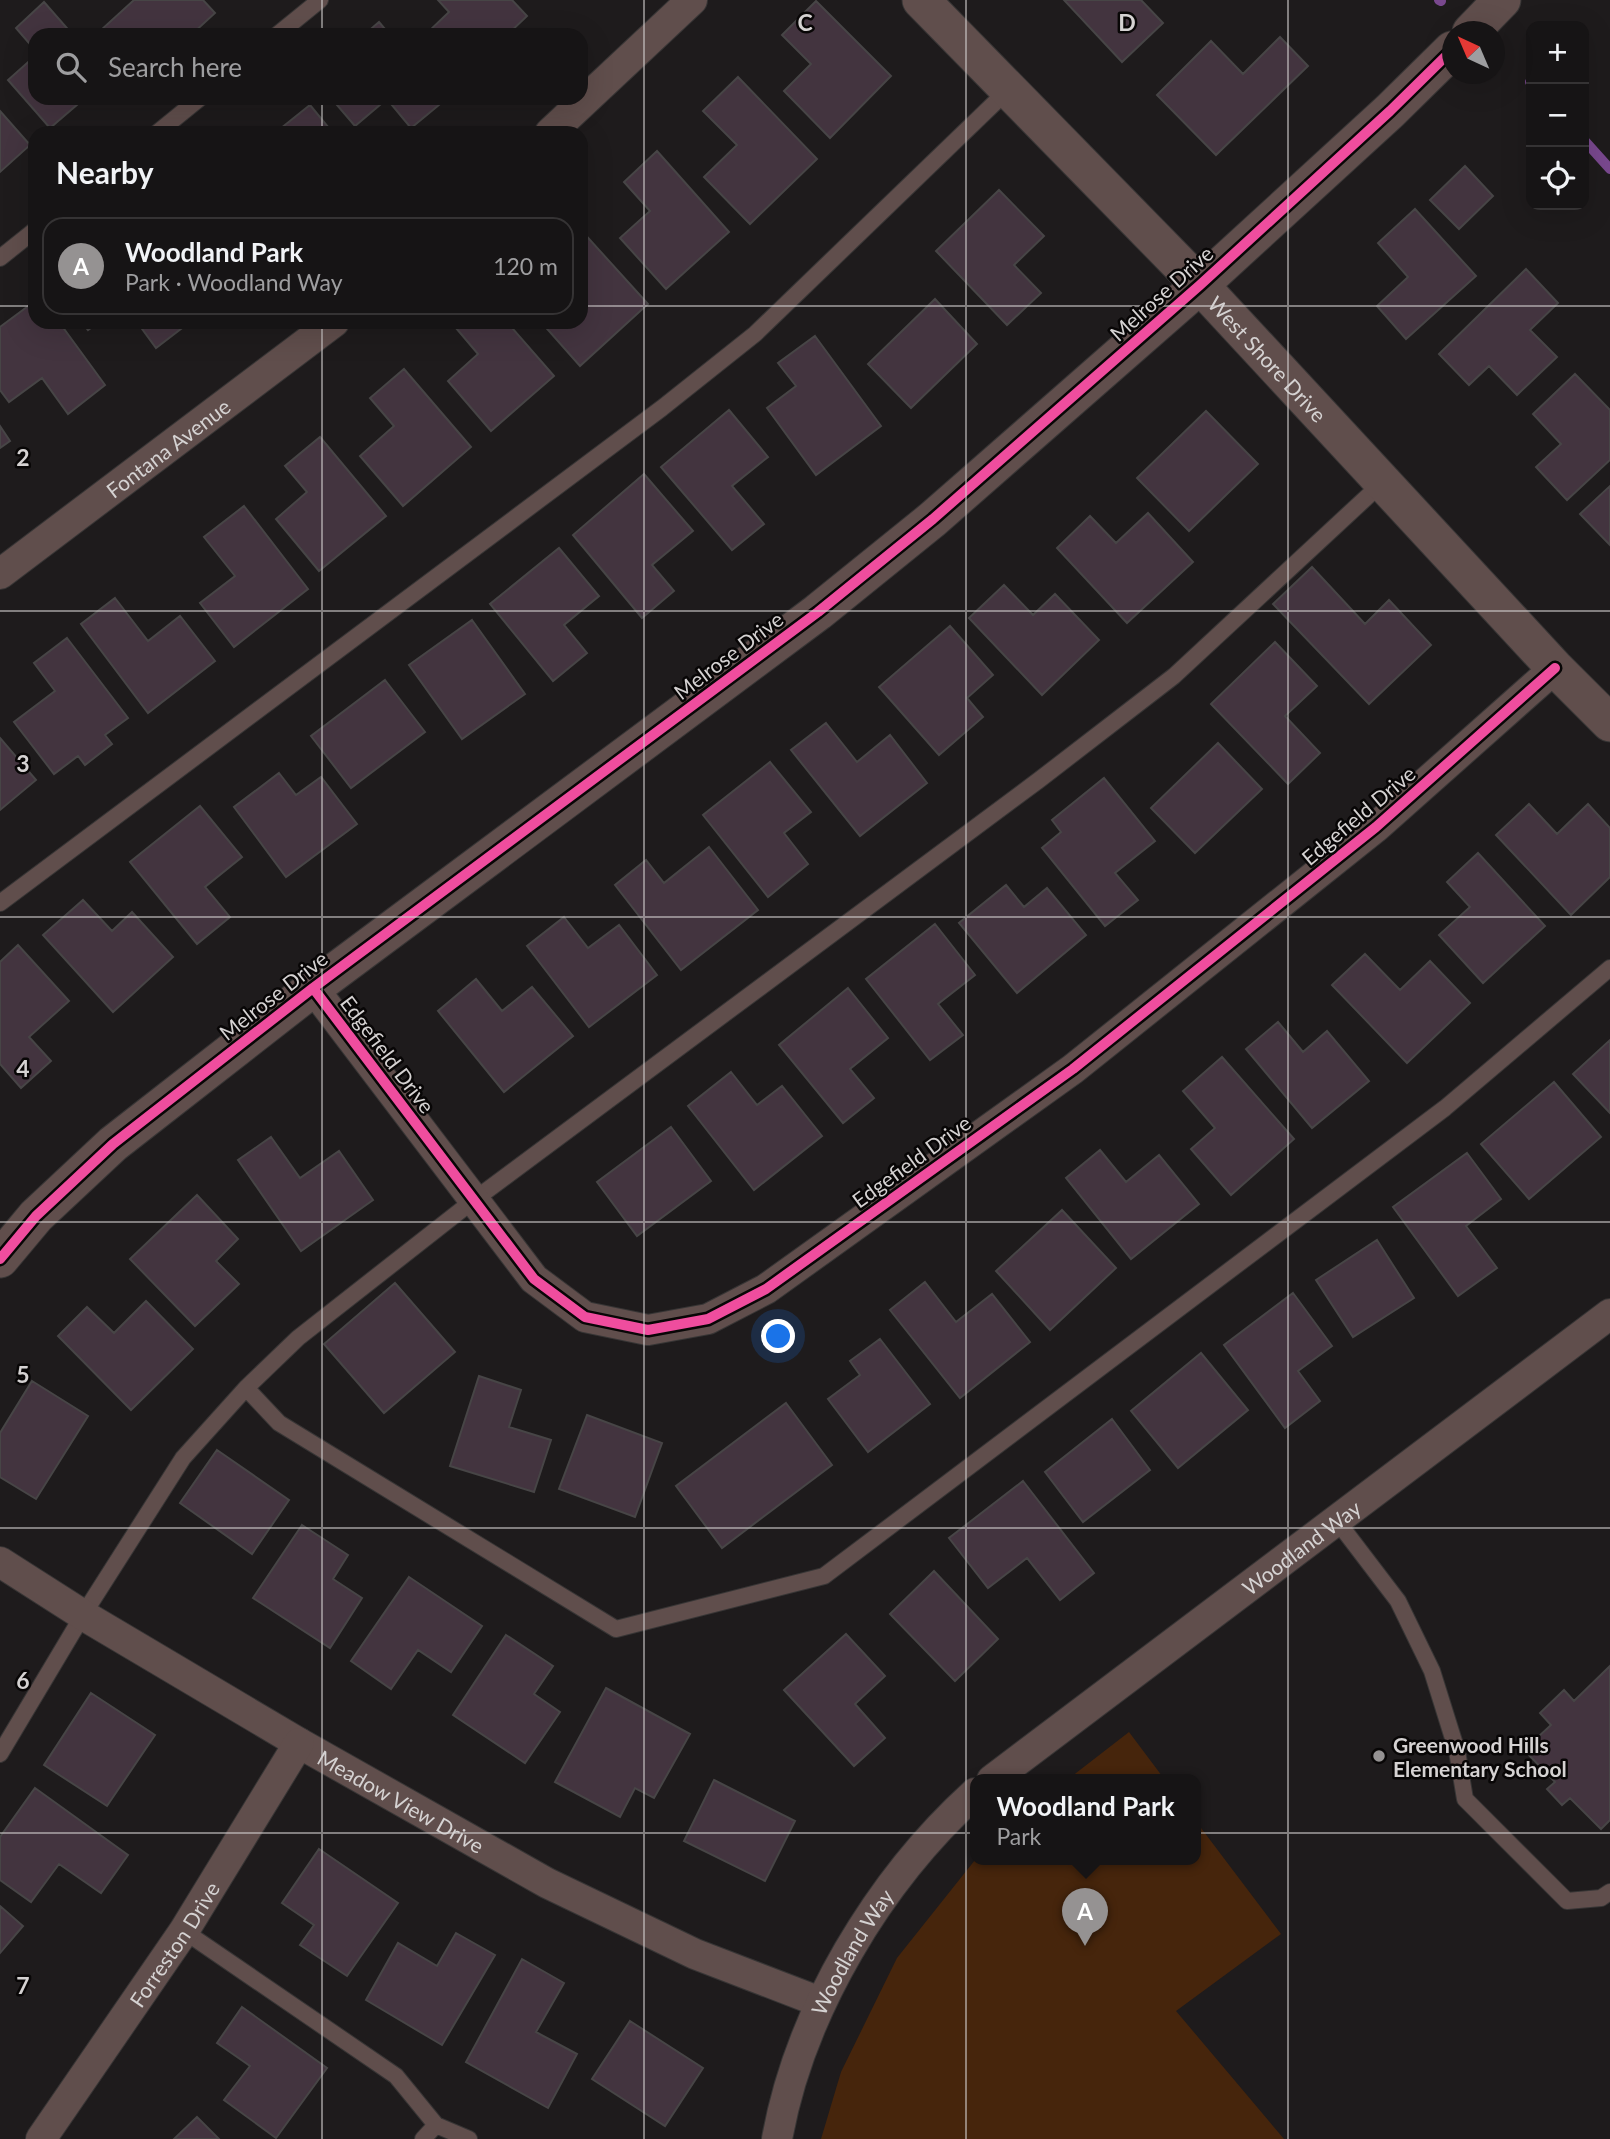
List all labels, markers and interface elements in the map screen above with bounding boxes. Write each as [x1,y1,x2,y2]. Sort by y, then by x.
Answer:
text: C [797,8,813,36]
text: D [1118,8,1136,36]
north arrow [1442,21,1505,84]
map controls [1526,21,1589,210]
button: + [1526,21,1589,84]
search box [28,28,588,105]
icon: search [52,48,90,86]
text: Search here [108,51,242,83]
button: − [1526,84,1589,147]
button: locate [1526,147,1589,210]
text: Nearby [56,154,154,190]
text: Woodland Park [125,236,303,268]
street label: Melrose Drive [1104,240,1218,346]
text: A [73,252,89,280]
text: 120 m [493,252,558,280]
text: Park · Woodland Way [125,268,343,296]
street label: West Shore Drive [1204,290,1332,426]
street label: Fontana Avenue [101,393,235,502]
text: 2 [16,443,30,471]
street label: Melrose Drive [669,606,787,704]
text: 3 [16,749,30,777]
street label: Edgefield Drive [1296,760,1420,870]
street label: Melrose Drive [214,945,332,1045]
street label: Edgefield Drive [336,990,440,1118]
text: 4 [16,1054,30,1082]
street label: Edgefield Drive [847,1110,975,1212]
your location [761,1319,795,1353]
text: 5 [16,1360,30,1388]
street label: Woodland Way [1237,1494,1365,1600]
text: 6 [16,1666,30,1694]
place label: Greenwood Hills Elementary School [1393,1732,1567,1781]
street label: Meadow View Drive [314,1744,489,1858]
marker: Greenwood Hills Elementary School [1371,1748,1387,1764]
popup [970,1774,1201,1865]
text: Woodland Park [996,1790,1175,1822]
text: Park [996,1822,1041,1850]
street label: Forreston Drive [123,1877,224,2011]
street label: Woodland Way [805,1883,898,2018]
pin: A [1062,1888,1108,1946]
text: 7 [16,1971,30,1999]

